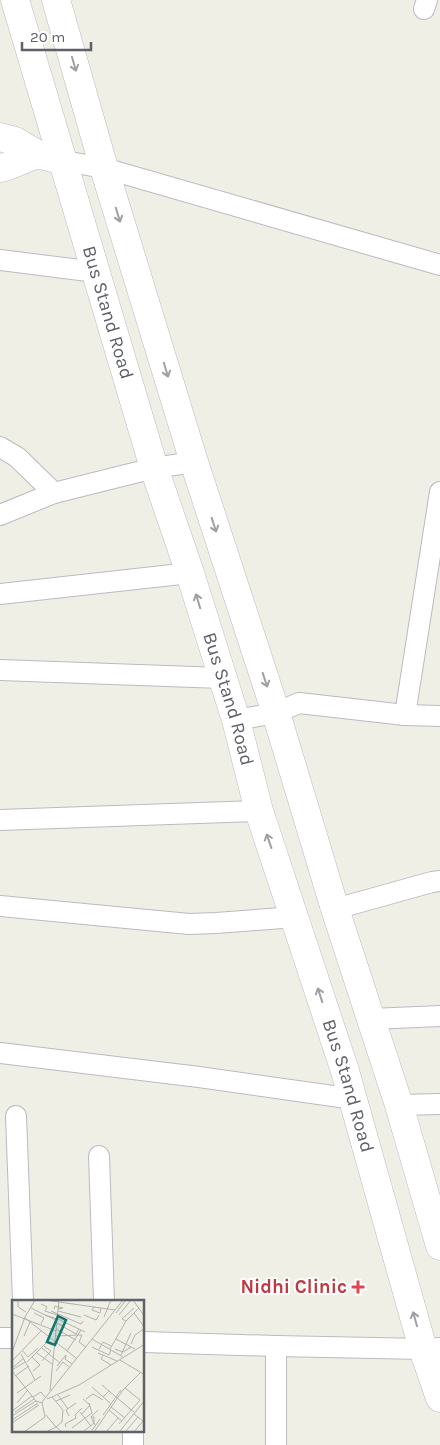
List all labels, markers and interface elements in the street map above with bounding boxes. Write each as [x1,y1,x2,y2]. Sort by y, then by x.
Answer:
scale bar [22,20,91,52]
text: 20 m [30,28,65,46]
one-way arrow [70,55,80,71]
one-way arrow [114,206,124,222]
street label: Bus Stand Road [78,243,138,382]
one-way arrow [161,362,171,378]
one-way arrow [210,517,220,533]
one-way arrow [193,593,203,609]
street label: Bus Stand Road [198,630,258,768]
one-way arrow [260,671,270,687]
one-way arrow [264,833,273,849]
one-way arrow [315,987,324,1003]
street label: Bus Stand Road [318,1016,378,1155]
place label: Nidhi Clinic [240,1276,347,1298]
marker: Nidhi Clinic [351,1280,365,1294]
inset map [12,1300,145,1432]
one-way arrow [410,1311,419,1327]

